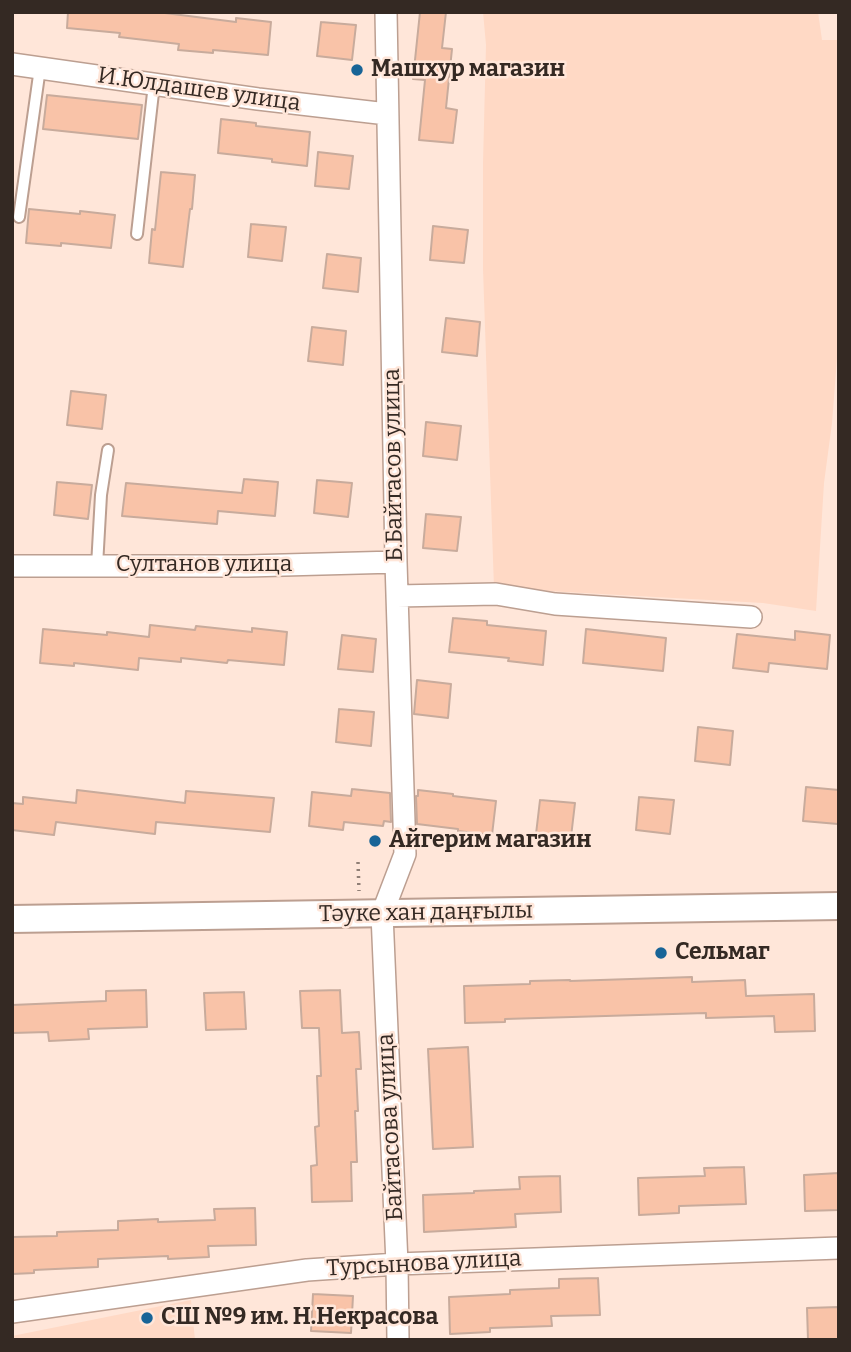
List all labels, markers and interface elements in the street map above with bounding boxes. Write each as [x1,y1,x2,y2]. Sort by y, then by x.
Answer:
place label: Машхур магазин [371,56,565,84]
street label: И.Юлдашев улица [96,62,302,118]
marker: Машхур магазин [349,62,365,78]
street label: Б.Байтасов улица [379,368,409,562]
street label: Султанов улица [116,551,292,579]
place label: Айгерим магазин [389,827,592,855]
marker: Айгерим магазин [367,833,383,849]
street label: Тәуке хан даңғылы [319,897,533,929]
place label: Сельмаг [675,939,770,967]
marker: Сельмаг [653,945,669,961]
street label: Байтасова улица [372,1032,410,1222]
street label: Турсынова улица [326,1245,522,1283]
place label: СШ №9 им. Н.Некрасова [161,1304,438,1332]
marker: СШ №9 им. Н.Некрасова [139,1310,155,1326]

